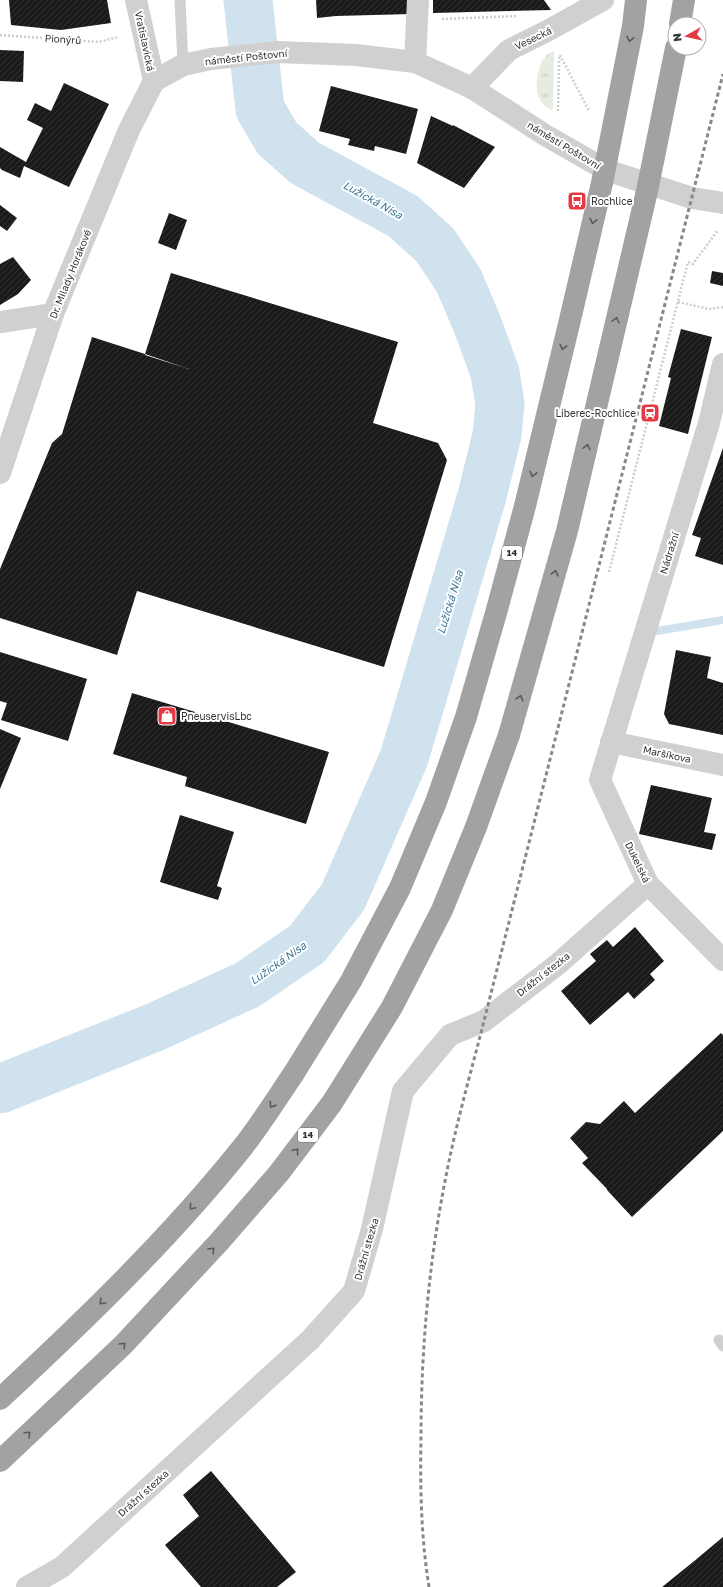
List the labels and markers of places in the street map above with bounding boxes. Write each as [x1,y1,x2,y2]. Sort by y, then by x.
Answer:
bus stop icon: Rochlice [566,190,588,212]
place label: Rochlice [591,195,633,207]
station icon: Liberec-Rochlice [639,402,661,424]
place label: Liberec-Rochlice [555,407,636,419]
shop icon: PneuservisLbc [156,705,178,727]
place label: PneuservisLbc [181,710,252,722]

